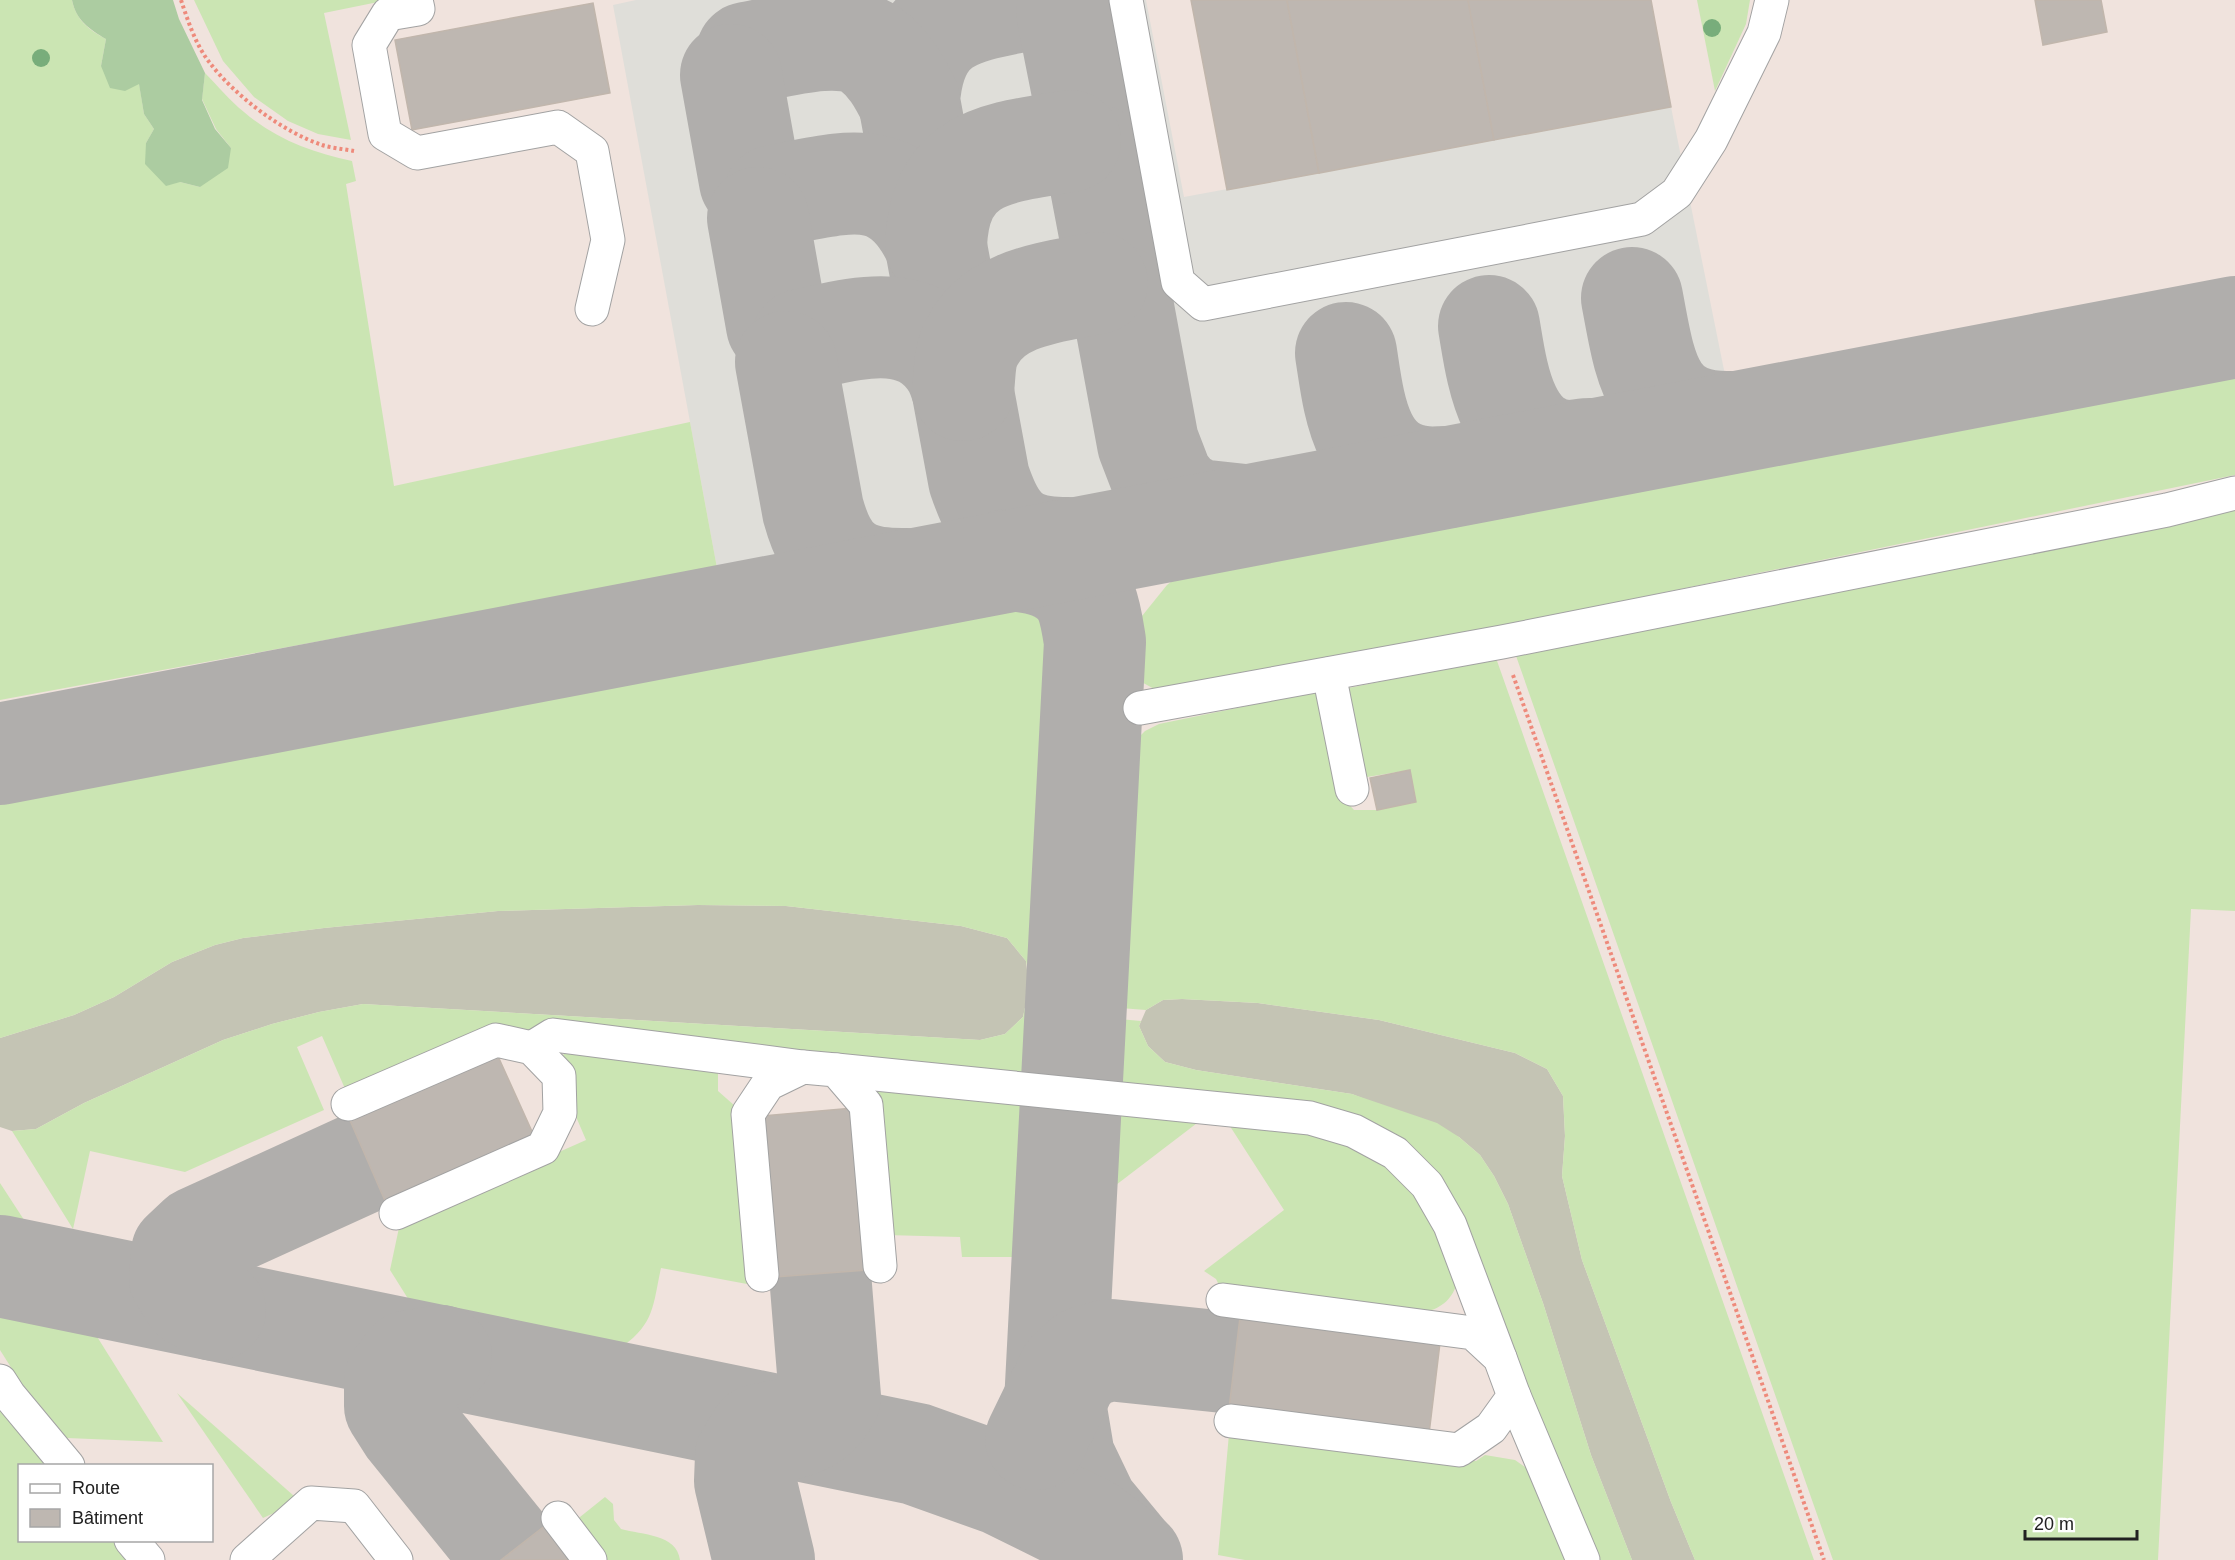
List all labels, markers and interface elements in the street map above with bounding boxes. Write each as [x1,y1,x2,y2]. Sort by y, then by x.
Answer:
legend [18,1464,213,1542]
text: Route [72,1478,120,1498]
scale bar [2025,1503,2138,1541]
text: Bâtiment [72,1508,143,1528]
text: 20 m [2034,1514,2074,1534]

